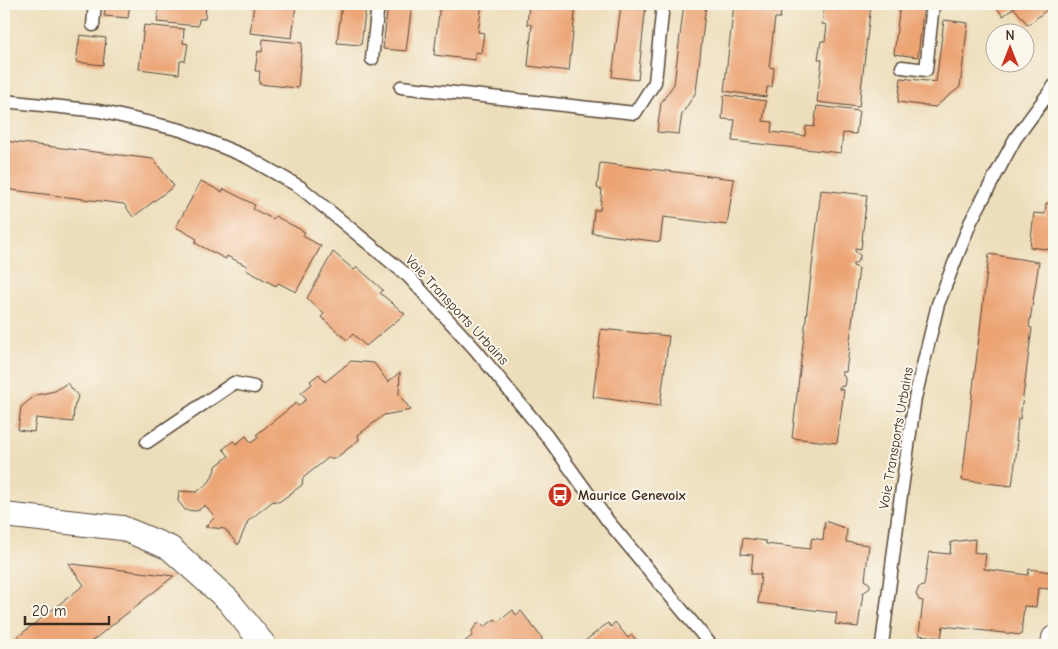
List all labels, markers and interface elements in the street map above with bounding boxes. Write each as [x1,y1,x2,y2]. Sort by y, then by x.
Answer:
north arrow [986,22,1036,72]
text: N [1005,27,1015,44]
street label: Voie Transports Urbains [402,252,512,369]
street label: Voie Transports Urbains [875,365,917,510]
bus stop icon: Maurice Genevoix [547,482,573,508]
place label: Maurice Genevoix [578,487,686,504]
scale bar [25,594,109,626]
text: 20 m [32,602,66,620]

